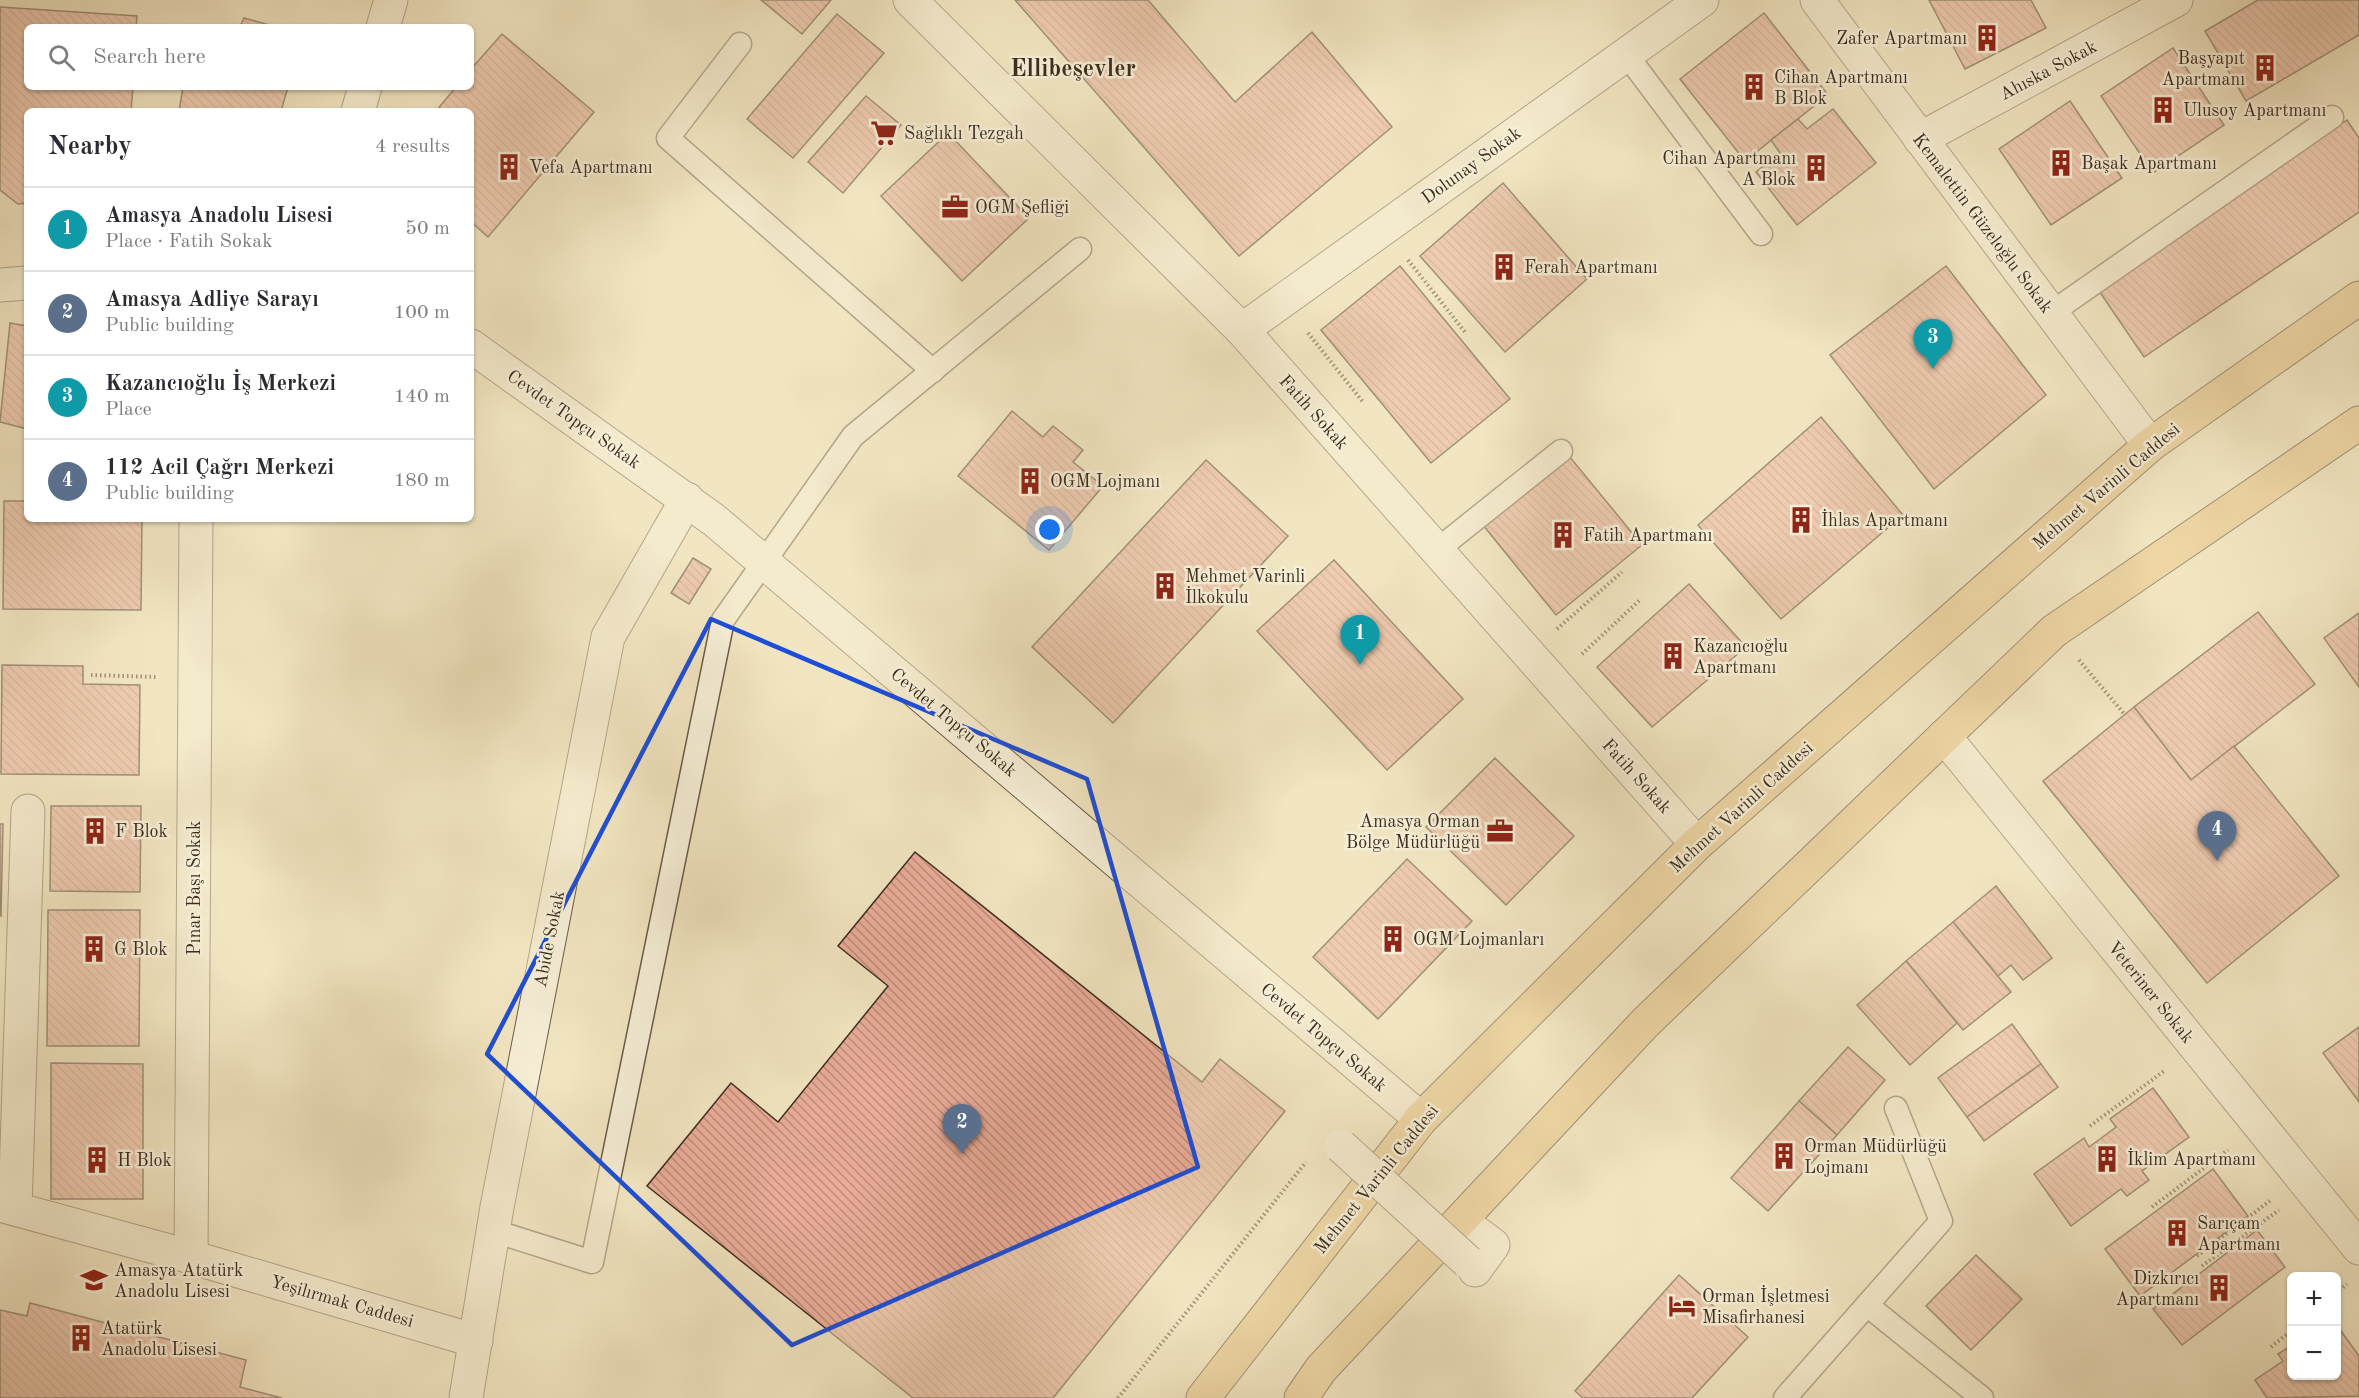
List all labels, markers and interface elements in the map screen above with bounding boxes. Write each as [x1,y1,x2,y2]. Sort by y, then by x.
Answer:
building icon: Zafer Apartmanı [1972,23,2002,53]
search box [24,24,474,90]
place label: Zafer Apartmanı [1836,30,1967,48]
street label: Ahıska Sokak [1997,38,2100,104]
icon: search [45,41,78,74]
text: Search here [93,46,206,68]
place label: Başyapıt Apartmanı [2162,50,2245,89]
building icon: Başyapıt Apartmanı [2250,53,2280,83]
district label: Ellibeşevler [1010,58,1136,82]
place label: Cihan Apartmanı B Blok [1774,69,1908,108]
building icon: Cihan Apartmanı B Blok [1739,72,1769,102]
building icon: Ulusoy Apartmanı [2148,95,2178,125]
place label: Ulusoy Apartmanı [2183,102,2326,120]
supermarket icon: Sağlıklı Tezgah [869,118,899,148]
street label: Dolunay Sokak [1419,124,1525,208]
place label: Sağlıklı Tezgah [904,125,1024,143]
street label: Kemalettin Güzeloğlu Sokak [1909,130,2056,317]
text: Nearby [48,134,132,160]
text: 4 results [375,137,450,157]
building icon: Başak Apartmanı [2046,148,2076,178]
place label: Cihan Apartmanı A Blok [1662,150,1796,189]
building icon: Vefa Apartmanı [494,152,524,182]
building icon: Cihan Apartmanı A Blok [1801,153,1831,183]
place label: Başak Apartmanı [2081,155,2217,173]
place label: Vefa Apartmanı [529,159,653,177]
office icon: OGM Şefliği [940,192,970,222]
place label: OGM Şefliği [975,199,1069,217]
text: Amasya Anadolu Lisesi [105,205,333,227]
text: 1 [62,219,73,239]
text: 50 m [405,219,450,239]
text: Place · Fatih Sokak [105,232,273,252]
building icon: Ferah Apartmanı [1489,252,1519,282]
place label: Ferah Apartmanı [1524,259,1658,277]
text: Amasya Adliye Sarayı [105,289,319,311]
text: 2 [62,303,73,323]
text: 100 m [394,303,450,323]
text: Public building [105,316,234,336]
pin: 3 [1914,320,1952,369]
street label: Cevdet Topçu Sokak [504,367,643,473]
street label: Fatih Sokak [1275,372,1351,453]
text: Kazancıoğlu İş Merkezi [105,373,336,395]
text: 3 [62,387,73,407]
text: 140 m [394,387,450,407]
text: Place [105,400,152,420]
street label: Mehmet Varinli Caddesi [2030,420,2184,553]
text: 112 Acil Çağrı Merkezi [105,457,334,479]
building icon: OGM Lojmanı [1015,466,1045,496]
text: 4 [62,471,73,491]
text: 180 m [394,471,450,491]
place label: OGM Lojmanı [1050,473,1160,491]
text: Public building [105,484,234,504]
building icon: İhlas Apartmanı [1786,505,1816,535]
place label: İhlas Apartmanı [1821,509,1948,530]
your location [1035,515,1064,544]
building icon: Fatih Apartmanı [1548,520,1578,550]
place label: Fatih Apartmanı [1583,527,1712,545]
place label: Mehmet Varinli İlkokulu [1185,568,1305,607]
building icon: Mehmet Varinli İlkokulu [1150,571,1180,601]
pin: 1 [1340,616,1380,665]
place label: Kazancıoğlu Apartmanı [1693,638,1788,677]
building icon: Kazancıoğlu Apartmanı [1658,641,1688,671]
street label: Cevdet Topçu Sokak [887,665,1020,780]
street label: Fatih Sokak [1598,736,1674,817]
street label: Mehmet Varinli Caddesi [1667,739,1817,877]
pin: 4 [2198,812,2236,861]
place label: Amasya Orman Bölge Müdürlüğü [1346,813,1480,852]
building icon: F Blok [80,816,110,846]
office icon: Amasya Orman Bölge Müdürlüğü [1485,816,1515,846]
street label: Pınar Başı Sokak [186,821,204,955]
place label: F Blok [115,823,168,841]
street label: Abide Sokak [532,889,568,989]
building icon: OGM Lojmanları [1378,924,1408,954]
place label: OGM Lojmanları [1413,931,1544,949]
building icon: G Blok [79,934,109,964]
street label: Veteriner Sokak [2104,938,2197,1047]
place label: G Blok [114,941,168,959]
street label: Cevdet Topçu Sokak [1257,980,1390,1095]
street label: Mehmet Varinli Caddesi [1311,1102,1442,1258]
pin: 2 [942,1104,982,1154]
place label: Orman Müdürlüğü Lojmanı [1804,1138,1947,1177]
building icon: Orman Müdürlüğü Lojmanı [1769,1141,1799,1171]
building icon: İklim Apartmanı [2092,1144,2122,1174]
building icon: H Blok [82,1145,112,1175]
place label: İklim Apartmanı [2127,1148,2256,1169]
place label: H Blok [117,1152,172,1170]
place label: Sarıçam Apartmanı [2197,1215,2281,1254]
building icon: Sarıçam Apartmanı [2162,1218,2192,1248]
place label: Amasya Atatürk Anadolu Lisesi [114,1262,243,1301]
school or university icon: Amasya Atatürk Anadolu Lisesi [79,1265,109,1295]
place label: Dizkırıcı Apartmanı [2116,1270,2199,1309]
map controls [2287,1272,2341,1380]
button: + [2287,1272,2341,1326]
street label: Yeşilırmak Caddesi [268,1273,416,1331]
building icon: Dizkırıcı Apartmanı [2204,1273,2234,1303]
place label: Orman İşletmesi Misafirhanesi [1702,1285,1830,1327]
hotel icon: Orman İşletmesi Misafirhanesi [1667,1291,1697,1321]
place label: Atatürk Anadolu Lisesi [101,1320,217,1359]
building icon: Atatürk Anadolu Lisesi [66,1323,96,1353]
button: − [2287,1326,2341,1380]

